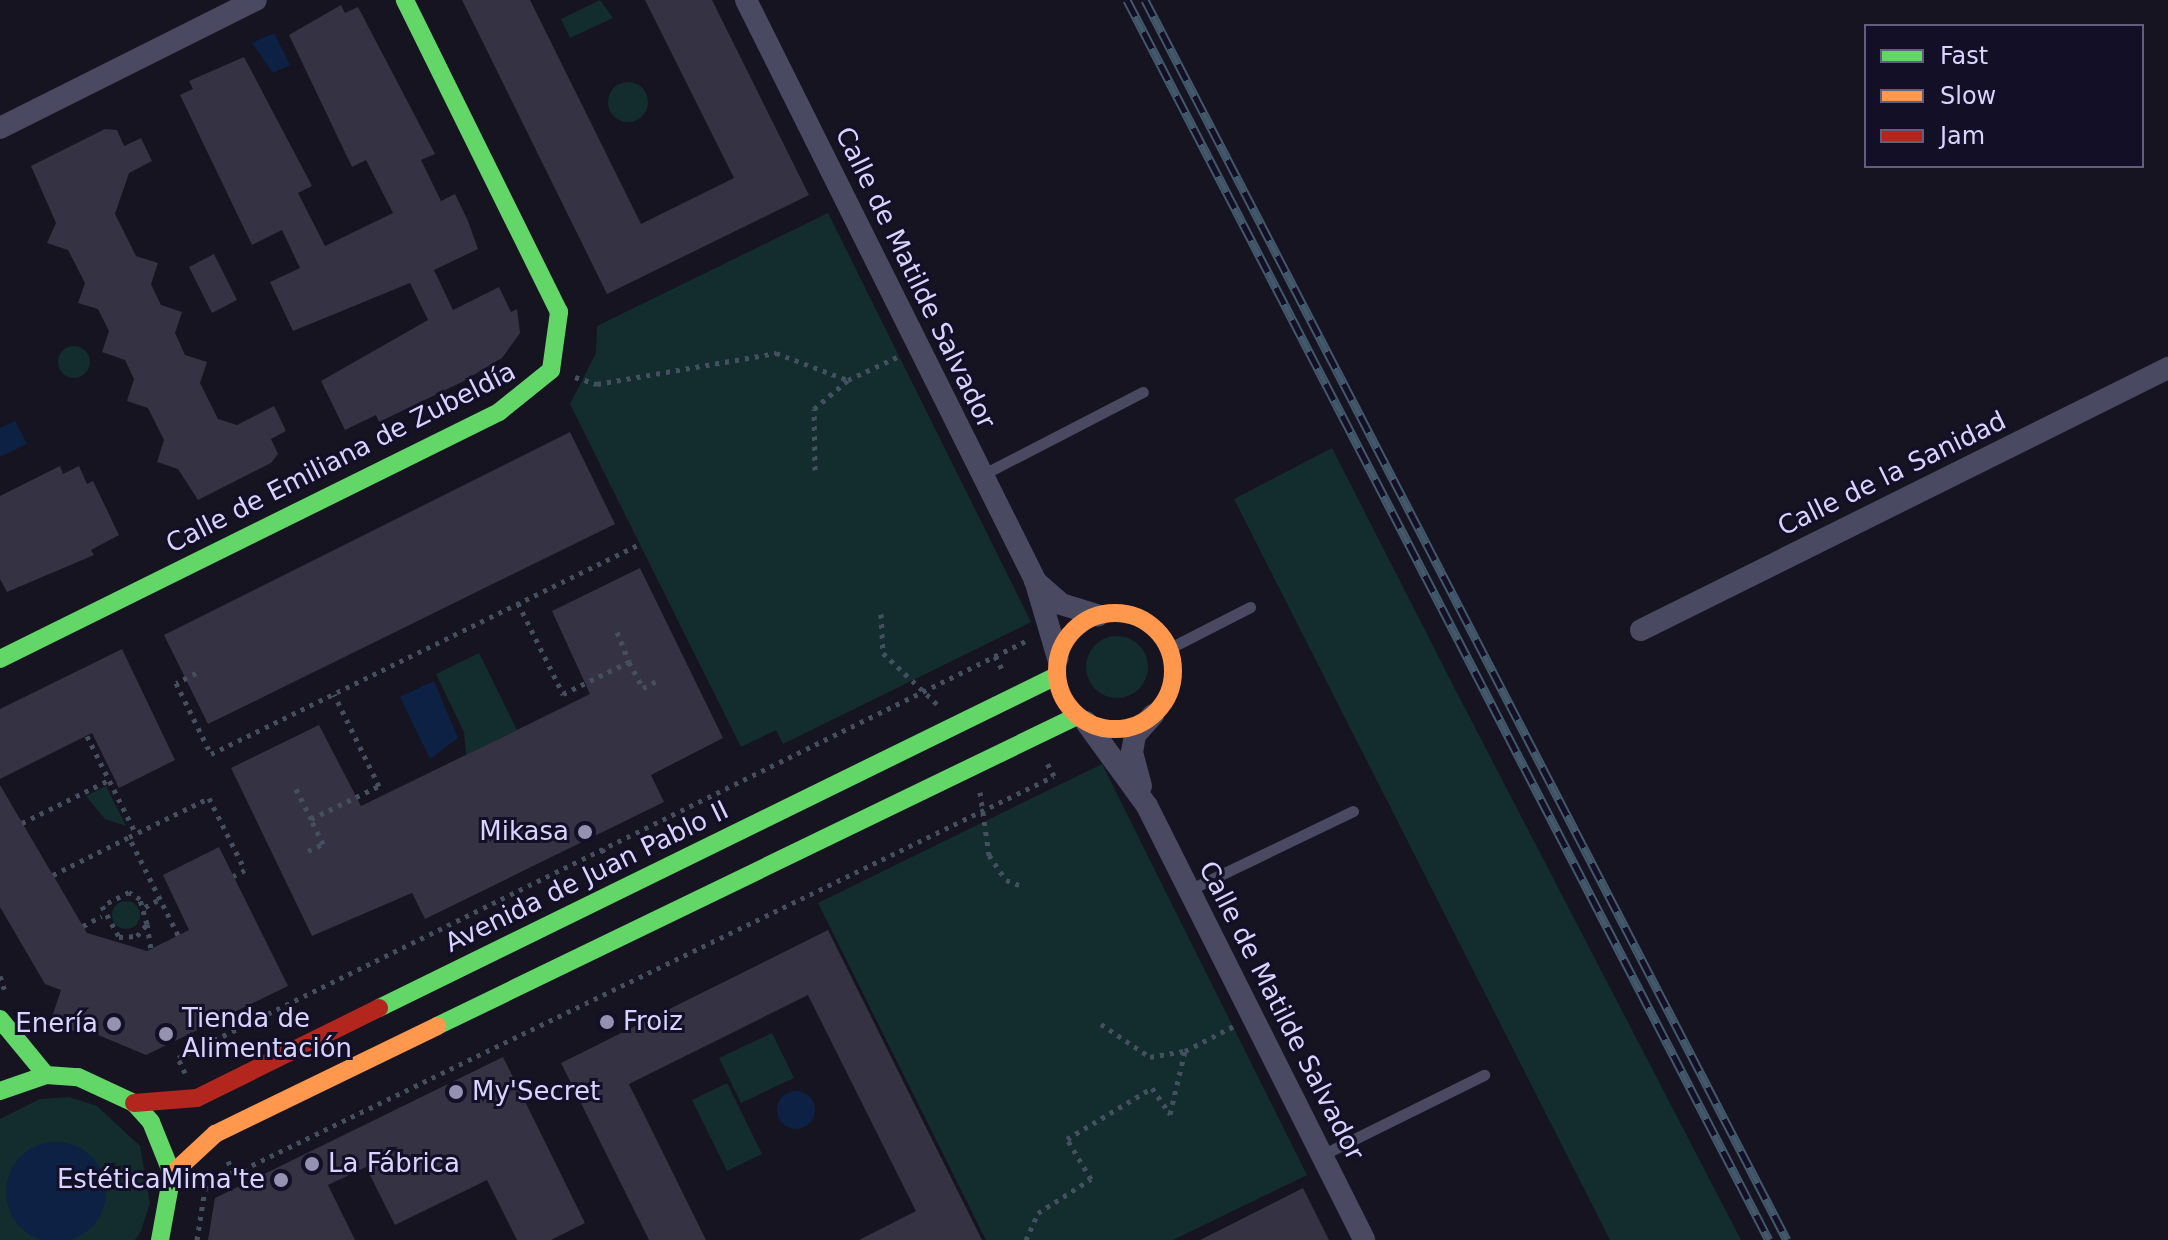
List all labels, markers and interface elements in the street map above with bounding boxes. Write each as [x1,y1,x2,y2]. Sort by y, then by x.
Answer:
legend [1864,24,2144,168]
text: Fast [1940,42,1988,70]
text: Slow [1940,82,1996,110]
street label: Calle de Matilde Salvador [828,122,1002,434]
text: Jam [1940,122,1985,150]
street label: Calle de Emiliana de Zubeldía [161,356,521,560]
street label: Calle de la Sanidad [1773,405,2011,543]
street label: Avenida de Juan Pablo II [440,795,734,959]
place label: Mikasa [479,816,569,848]
marker: Mikasa [576,823,594,841]
street label: Calle de Matilde Salvador [1192,856,1370,1166]
place label: Tienda de Alimentación [182,1003,352,1064]
place label: Froiz [623,1006,683,1038]
place label: Enería [15,1008,98,1040]
marker: Froiz [598,1013,616,1031]
marker: Enería [105,1015,123,1033]
marker: Tienda de Alimentación [157,1025,175,1043]
place label: My'Secret [472,1076,600,1108]
marker: My'Secret [447,1083,465,1101]
place label: La Fábrica [328,1148,460,1180]
marker: La Fábrica [303,1155,321,1173]
place label: EstéticaMima'te [57,1164,265,1196]
marker: EstéticaMima'te [272,1171,290,1189]

